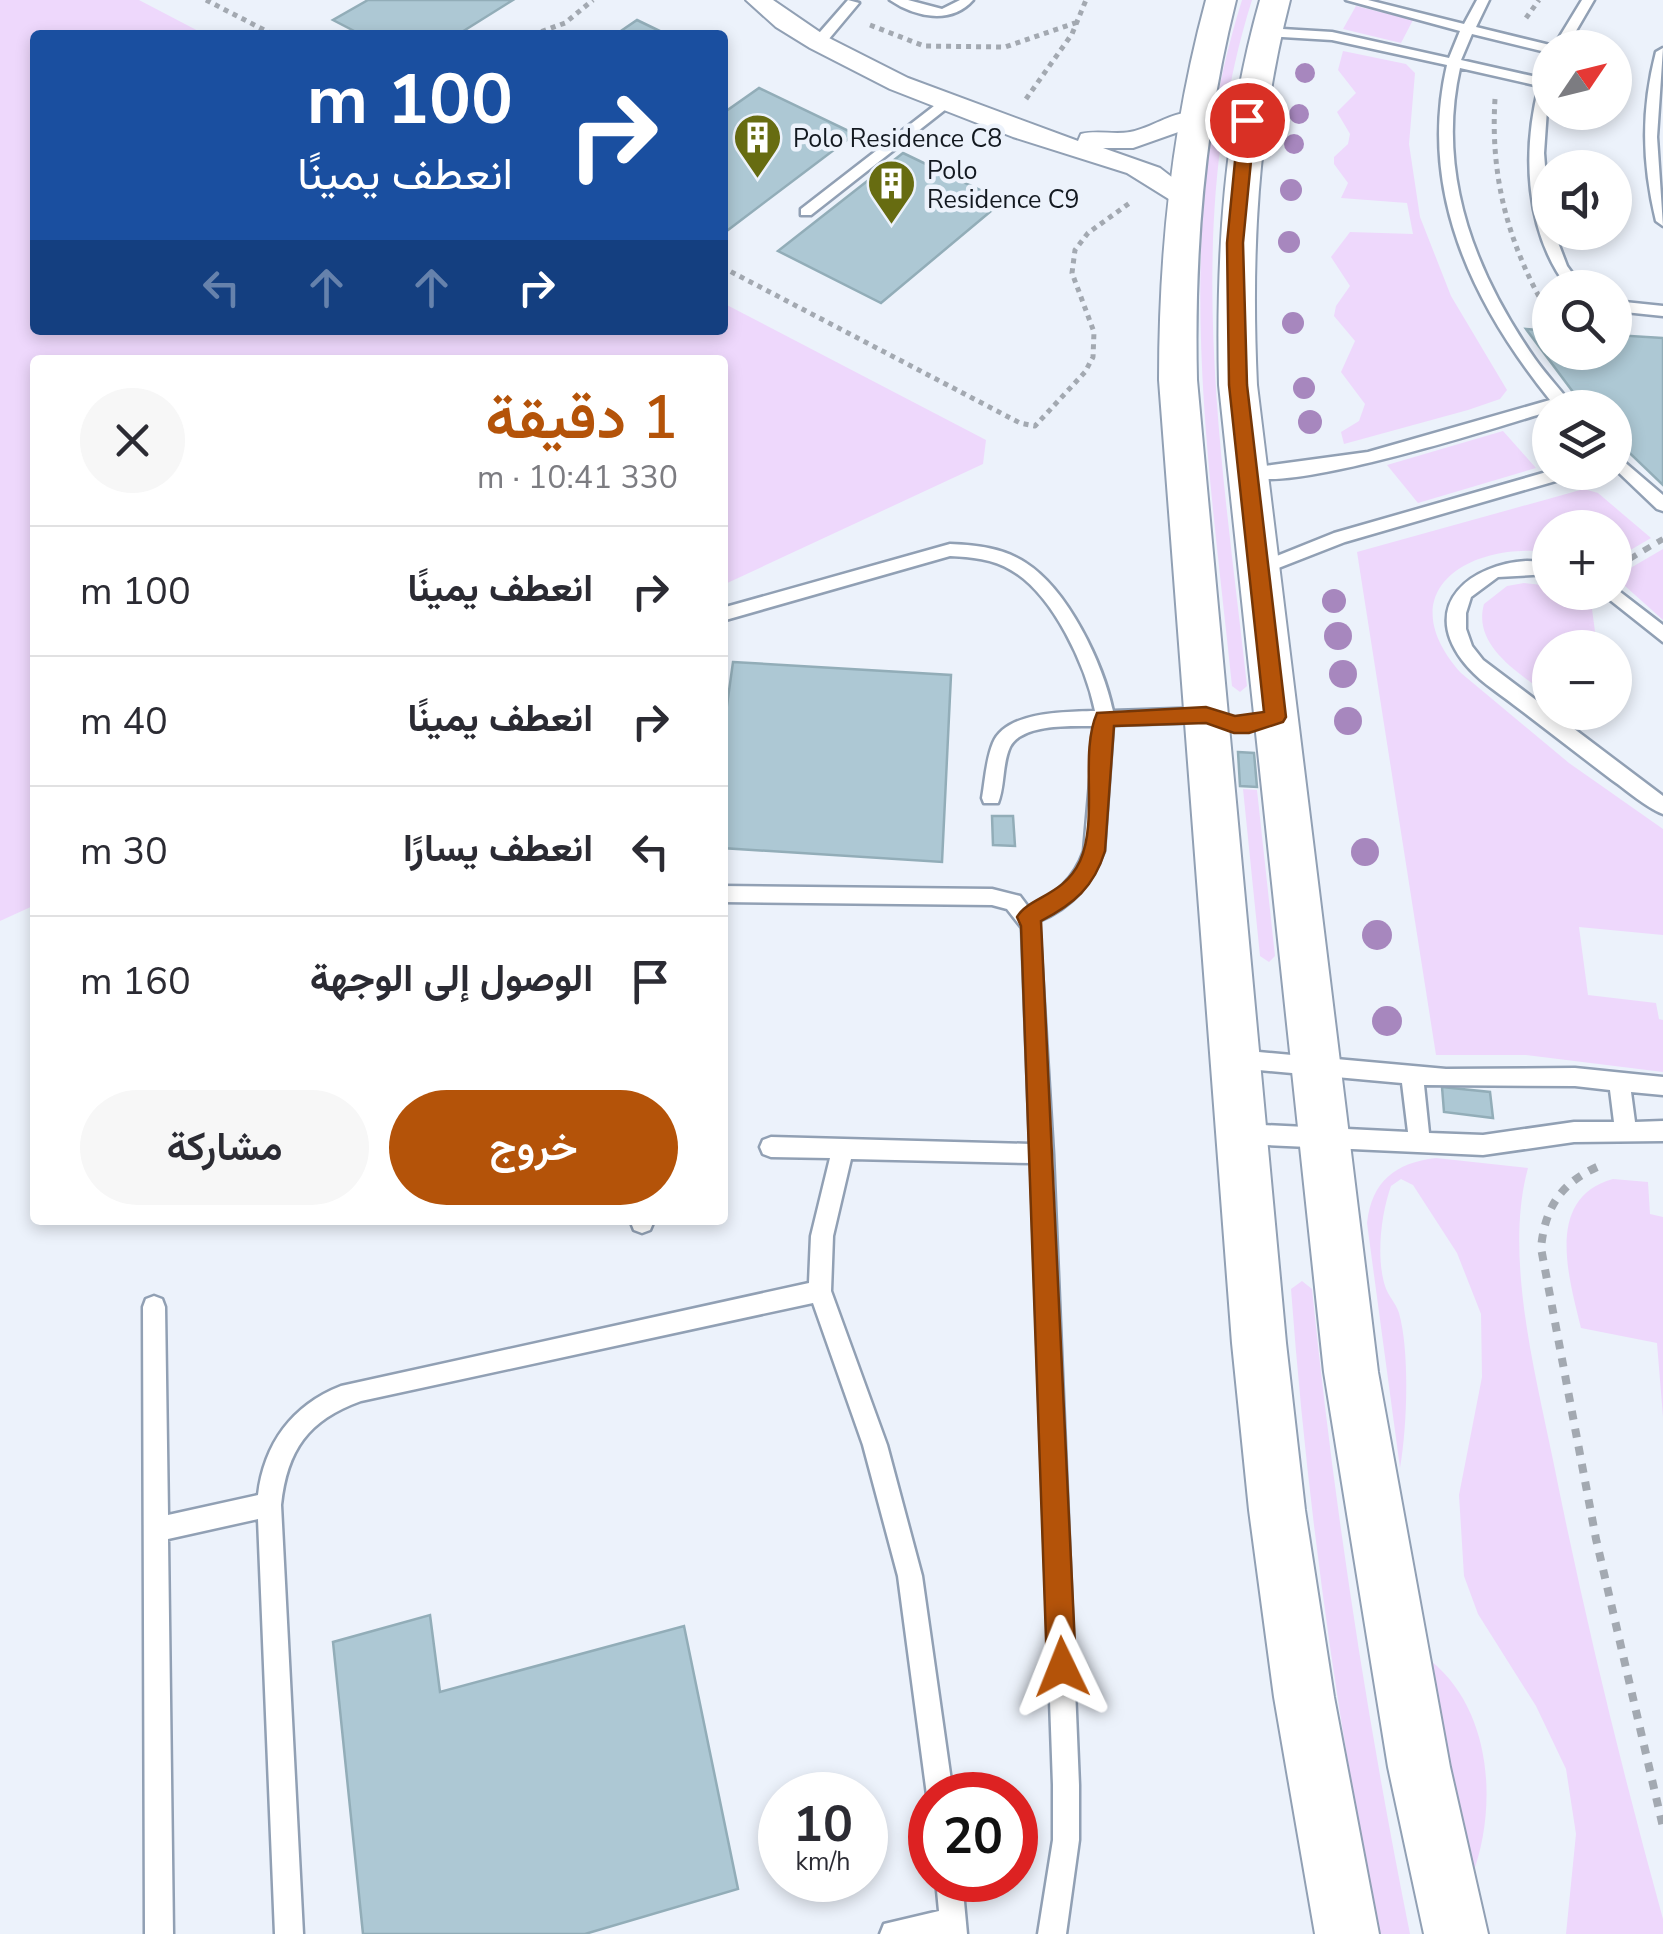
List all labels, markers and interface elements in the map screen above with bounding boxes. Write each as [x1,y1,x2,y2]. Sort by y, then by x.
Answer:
north arrow [1532,30,1632,130]
map controls [1532,30,1632,730]
text: 100 m [307,52,513,148]
icon: right [548,70,678,200]
pin [1205,78,1290,163]
icon: arrive [1220,93,1275,148]
building icon: Polo Residence C8 [732,112,784,180]
place label: Polo Residence C8 [793,122,1002,156]
text: انعطف يمينًا [297,144,513,205]
button: sound [1532,150,1632,250]
place label: Polo Residence C9 [927,154,1080,217]
building icon: Polo Residence C9 [866,158,918,226]
icon: left [194,260,249,315]
icon: ahead [299,260,354,315]
icon: ahead [404,260,459,315]
icon: right [509,260,564,315]
button: search [1532,270,1632,370]
text: 1 دقيقة [485,377,678,459]
button: close [80,388,185,493]
button: layers [1532,390,1632,490]
text: 330 m · 10:41 [477,456,678,499]
button: + [1532,510,1632,610]
text: انعطف يمينًا [408,563,593,614]
icon: right [623,564,678,619]
text: 100 m [80,566,191,617]
button: − [1532,630,1632,730]
text: انعطف يمينًا [408,693,593,744]
icon: right [623,694,678,749]
text: 40 m [80,696,168,747]
text: انعطف يسارًا [403,823,593,874]
icon: left [623,824,678,879]
text: 30 m [80,826,168,877]
text: الوصول إلى الوجهة [310,953,593,1004]
icon: arrive [623,954,678,1009]
text: 160 m [80,956,191,1007]
button: مشاركة [80,1090,369,1205]
button: خروج [389,1090,678,1205]
position arrow [1010,1615,1114,1719]
speed limit sign: 20 [908,1772,1038,1902]
text: 10 [793,1790,853,1859]
text: km/h [795,1845,851,1879]

